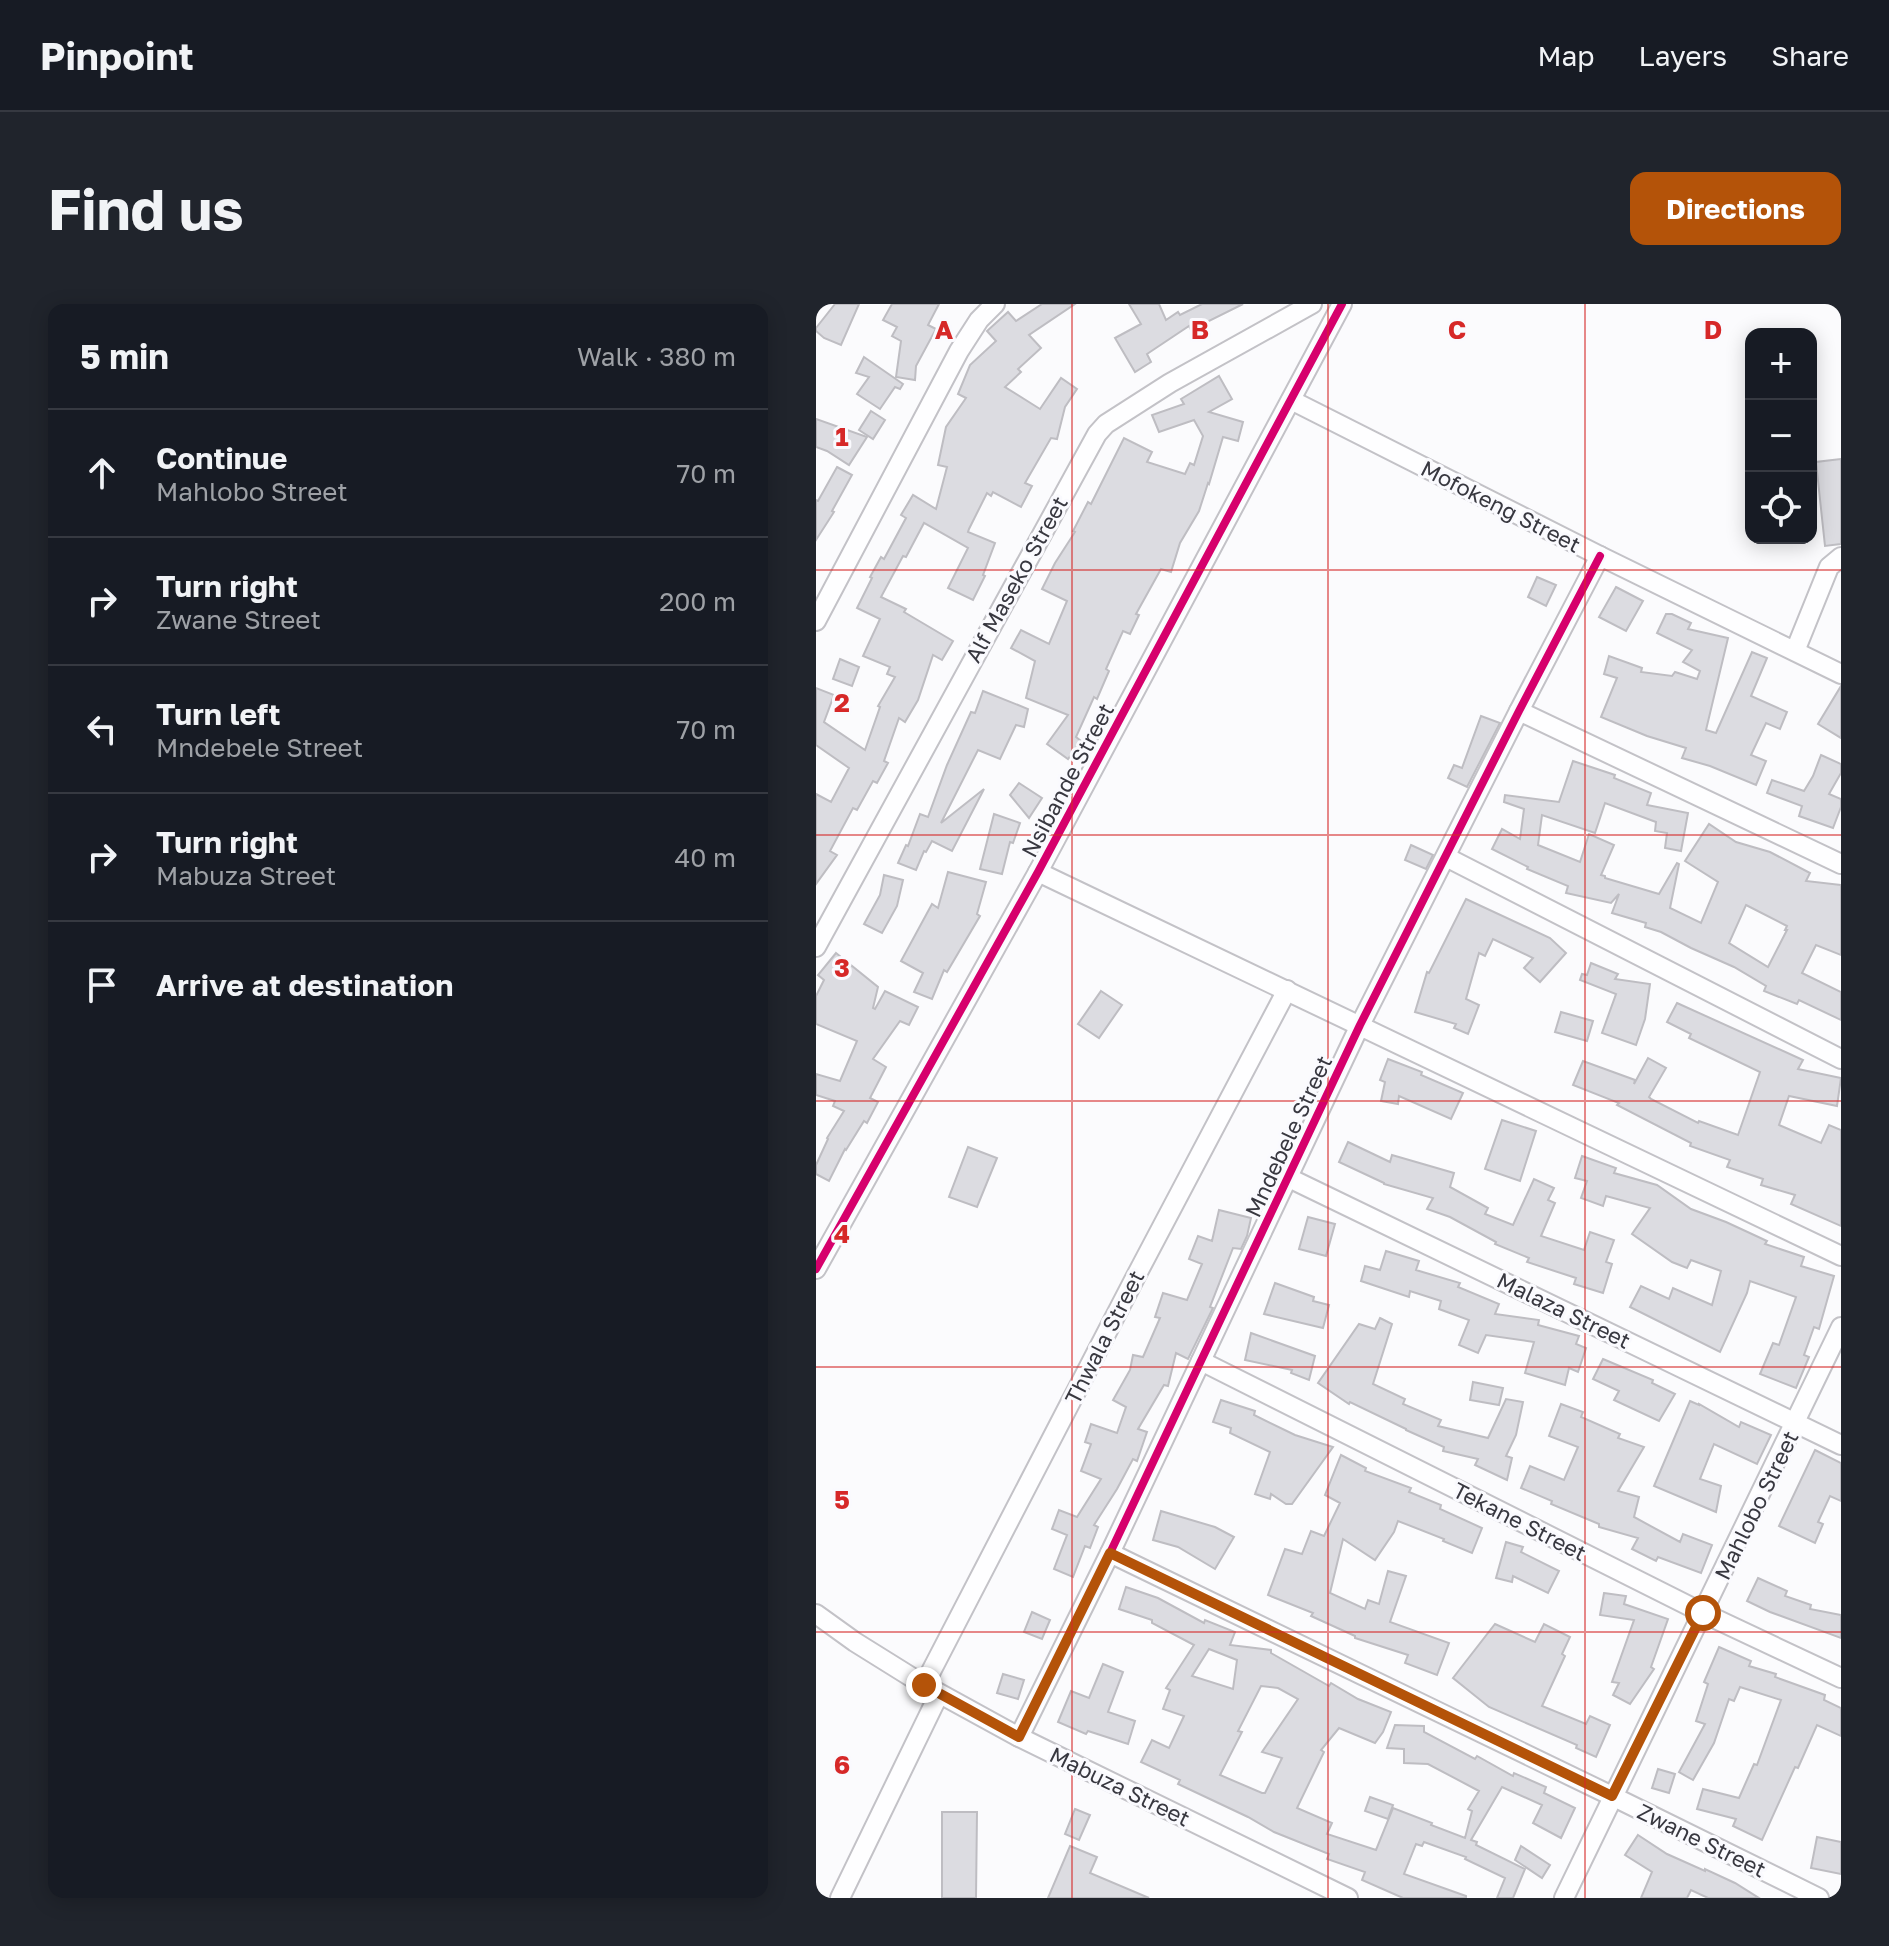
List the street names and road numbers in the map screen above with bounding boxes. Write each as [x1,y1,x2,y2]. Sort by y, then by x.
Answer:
street label: Mofokeng Street [1417,454,1585,558]
street label: Alf Maseko Street [959,491,1073,667]
street label: Nsibande Street [1015,698,1119,862]
street label: Mndebele Street [1239,1051,1337,1221]
street label: Thwala Street [1059,1265,1149,1409]
street label: Malaza Street [1493,1266,1635,1354]
street label: Mahlobo Street [1708,1426,1804,1584]
street label: Tekane Street [1449,1476,1591,1566]
street label: Mabuza Street [1046,1740,1194,1832]
street label: Zwane Street [1633,1797,1771,1883]

